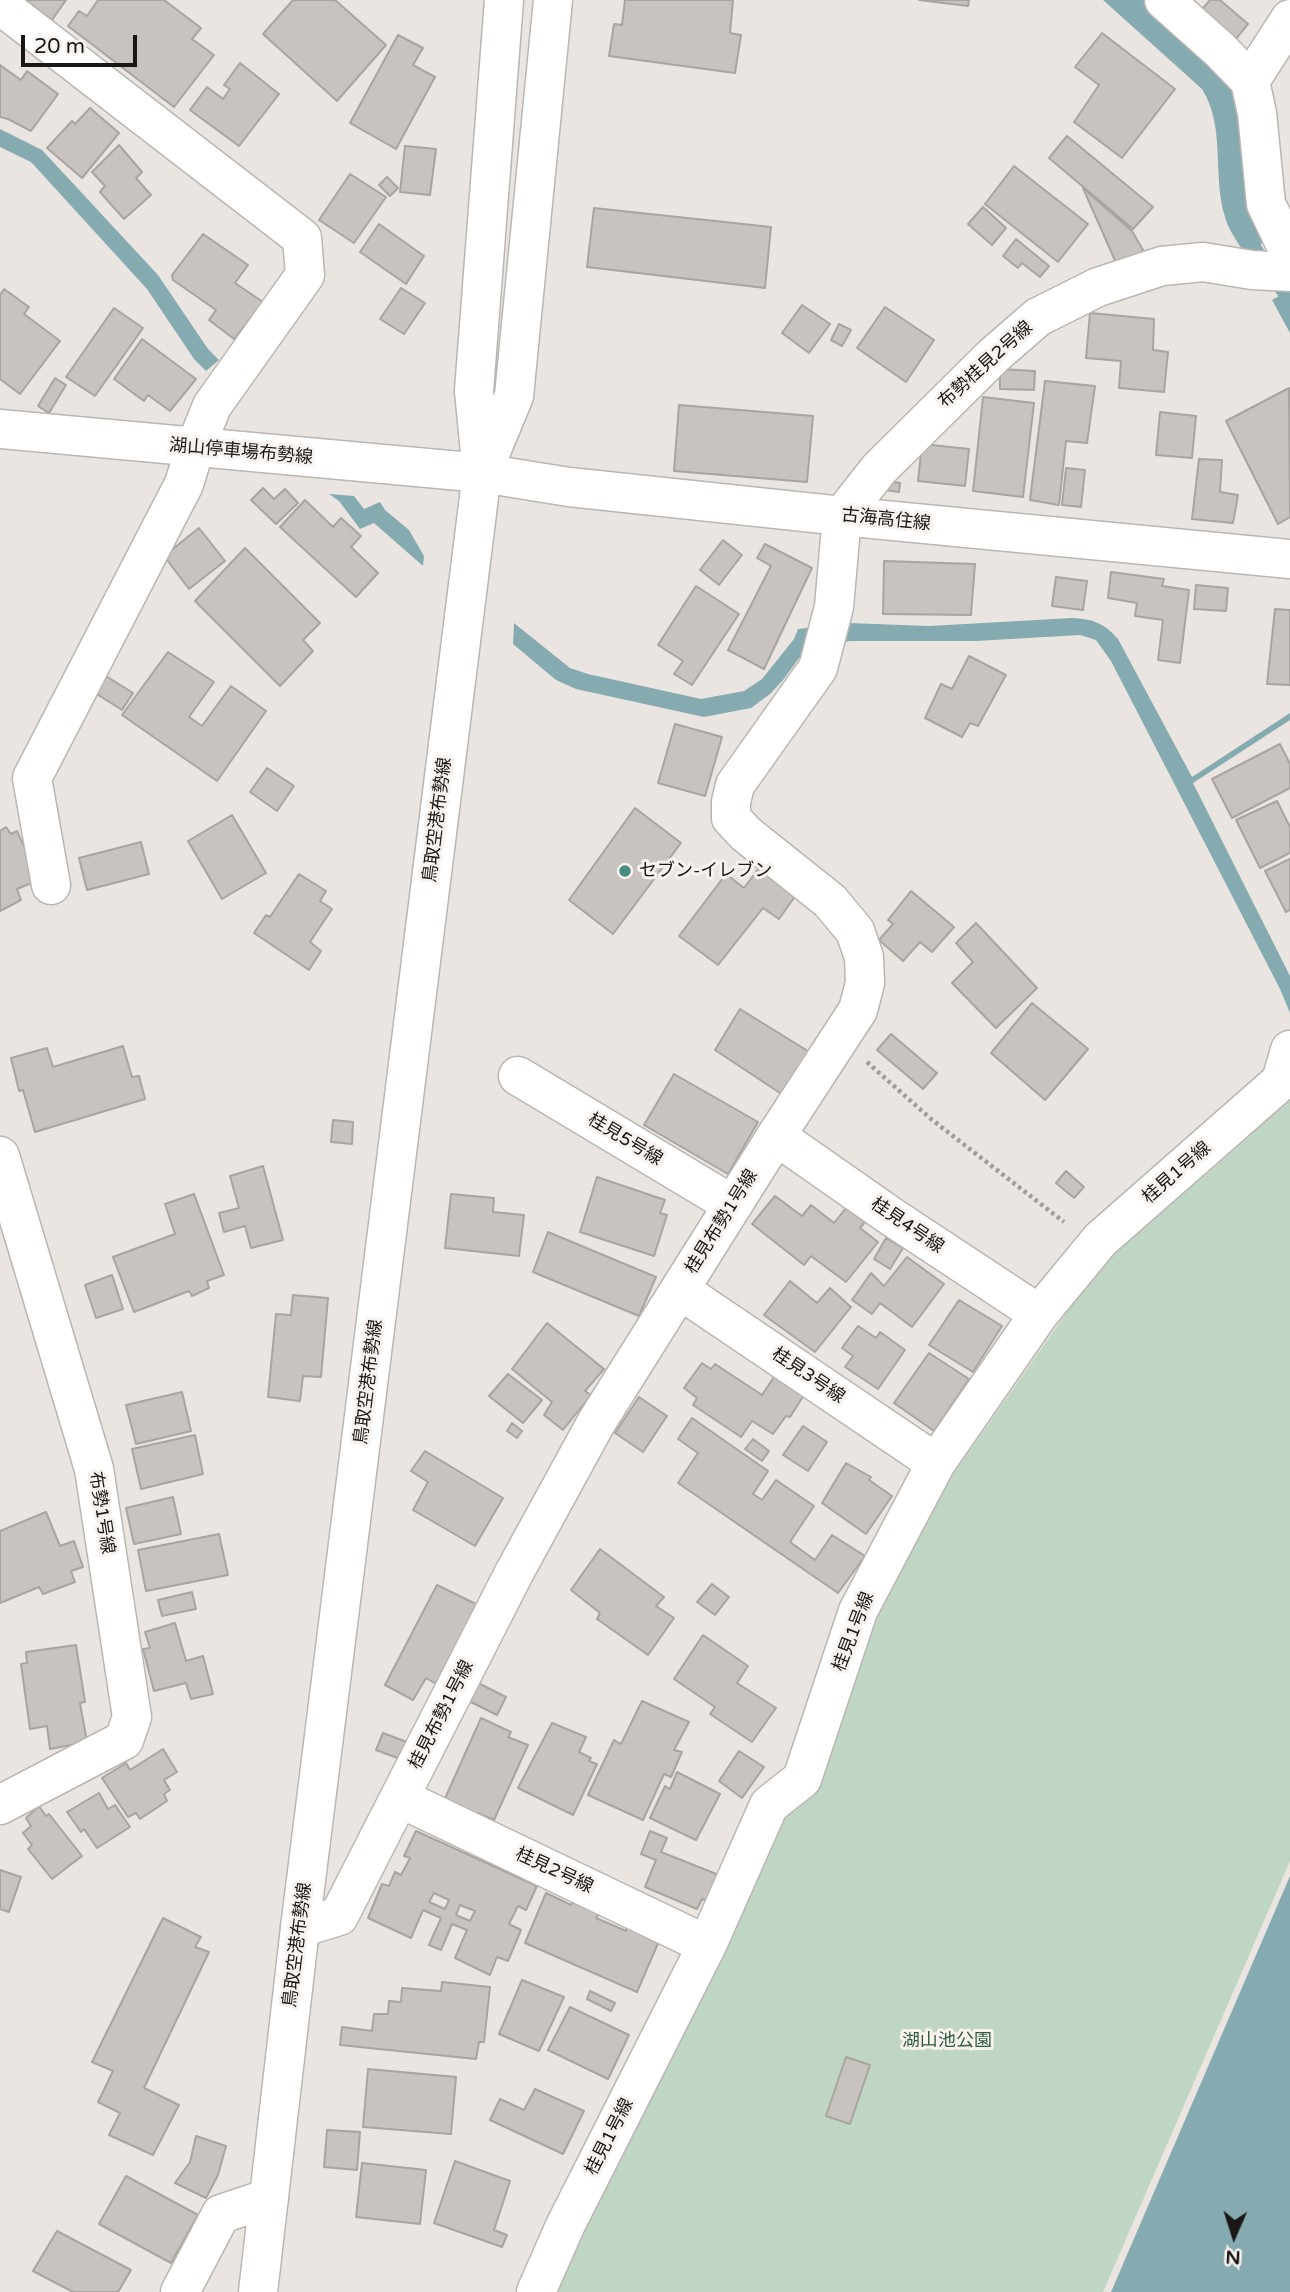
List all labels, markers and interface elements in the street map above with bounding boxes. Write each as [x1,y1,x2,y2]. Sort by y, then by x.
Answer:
scale bar [24,21,140,65]
text: 20 m [34,34,85,59]
street label: 布勢桂見2号線 [934,317,1038,413]
street label: 湖山停車場布勢線 [168,435,314,469]
street label: 古海高住線 [840,505,932,535]
street label: 鳥取空港布勢線 [420,756,456,884]
place label: セブン-イレブン [639,860,772,882]
marker: セブン-イレブン [617,863,633,879]
street label: 桂見5号線 [584,1109,666,1171]
street label: 桂見1号線 [1138,1138,1216,1208]
street label: 桂見布勢1号線 [681,1166,763,1278]
street label: 桂見4号線 [866,1194,948,1258]
street label: 鳥取空港布勢線 [351,1318,387,1446]
street label: 桂見3号線 [767,1344,849,1408]
street label: 布勢1号線 [84,1470,118,1556]
street label: 桂見1号線 [829,1589,879,1675]
street label: 桂見布勢1号線 [405,1657,479,1773]
street label: 桂見2号線 [512,1844,596,1898]
street label: 鳥取空港布勢線 [280,1881,316,2009]
park label: 湖山池公園 [902,2030,992,2052]
street label: 桂見1号線 [581,2095,639,2179]
north arrow [1199,2201,1269,2271]
text: N [1225,2246,1241,2268]

